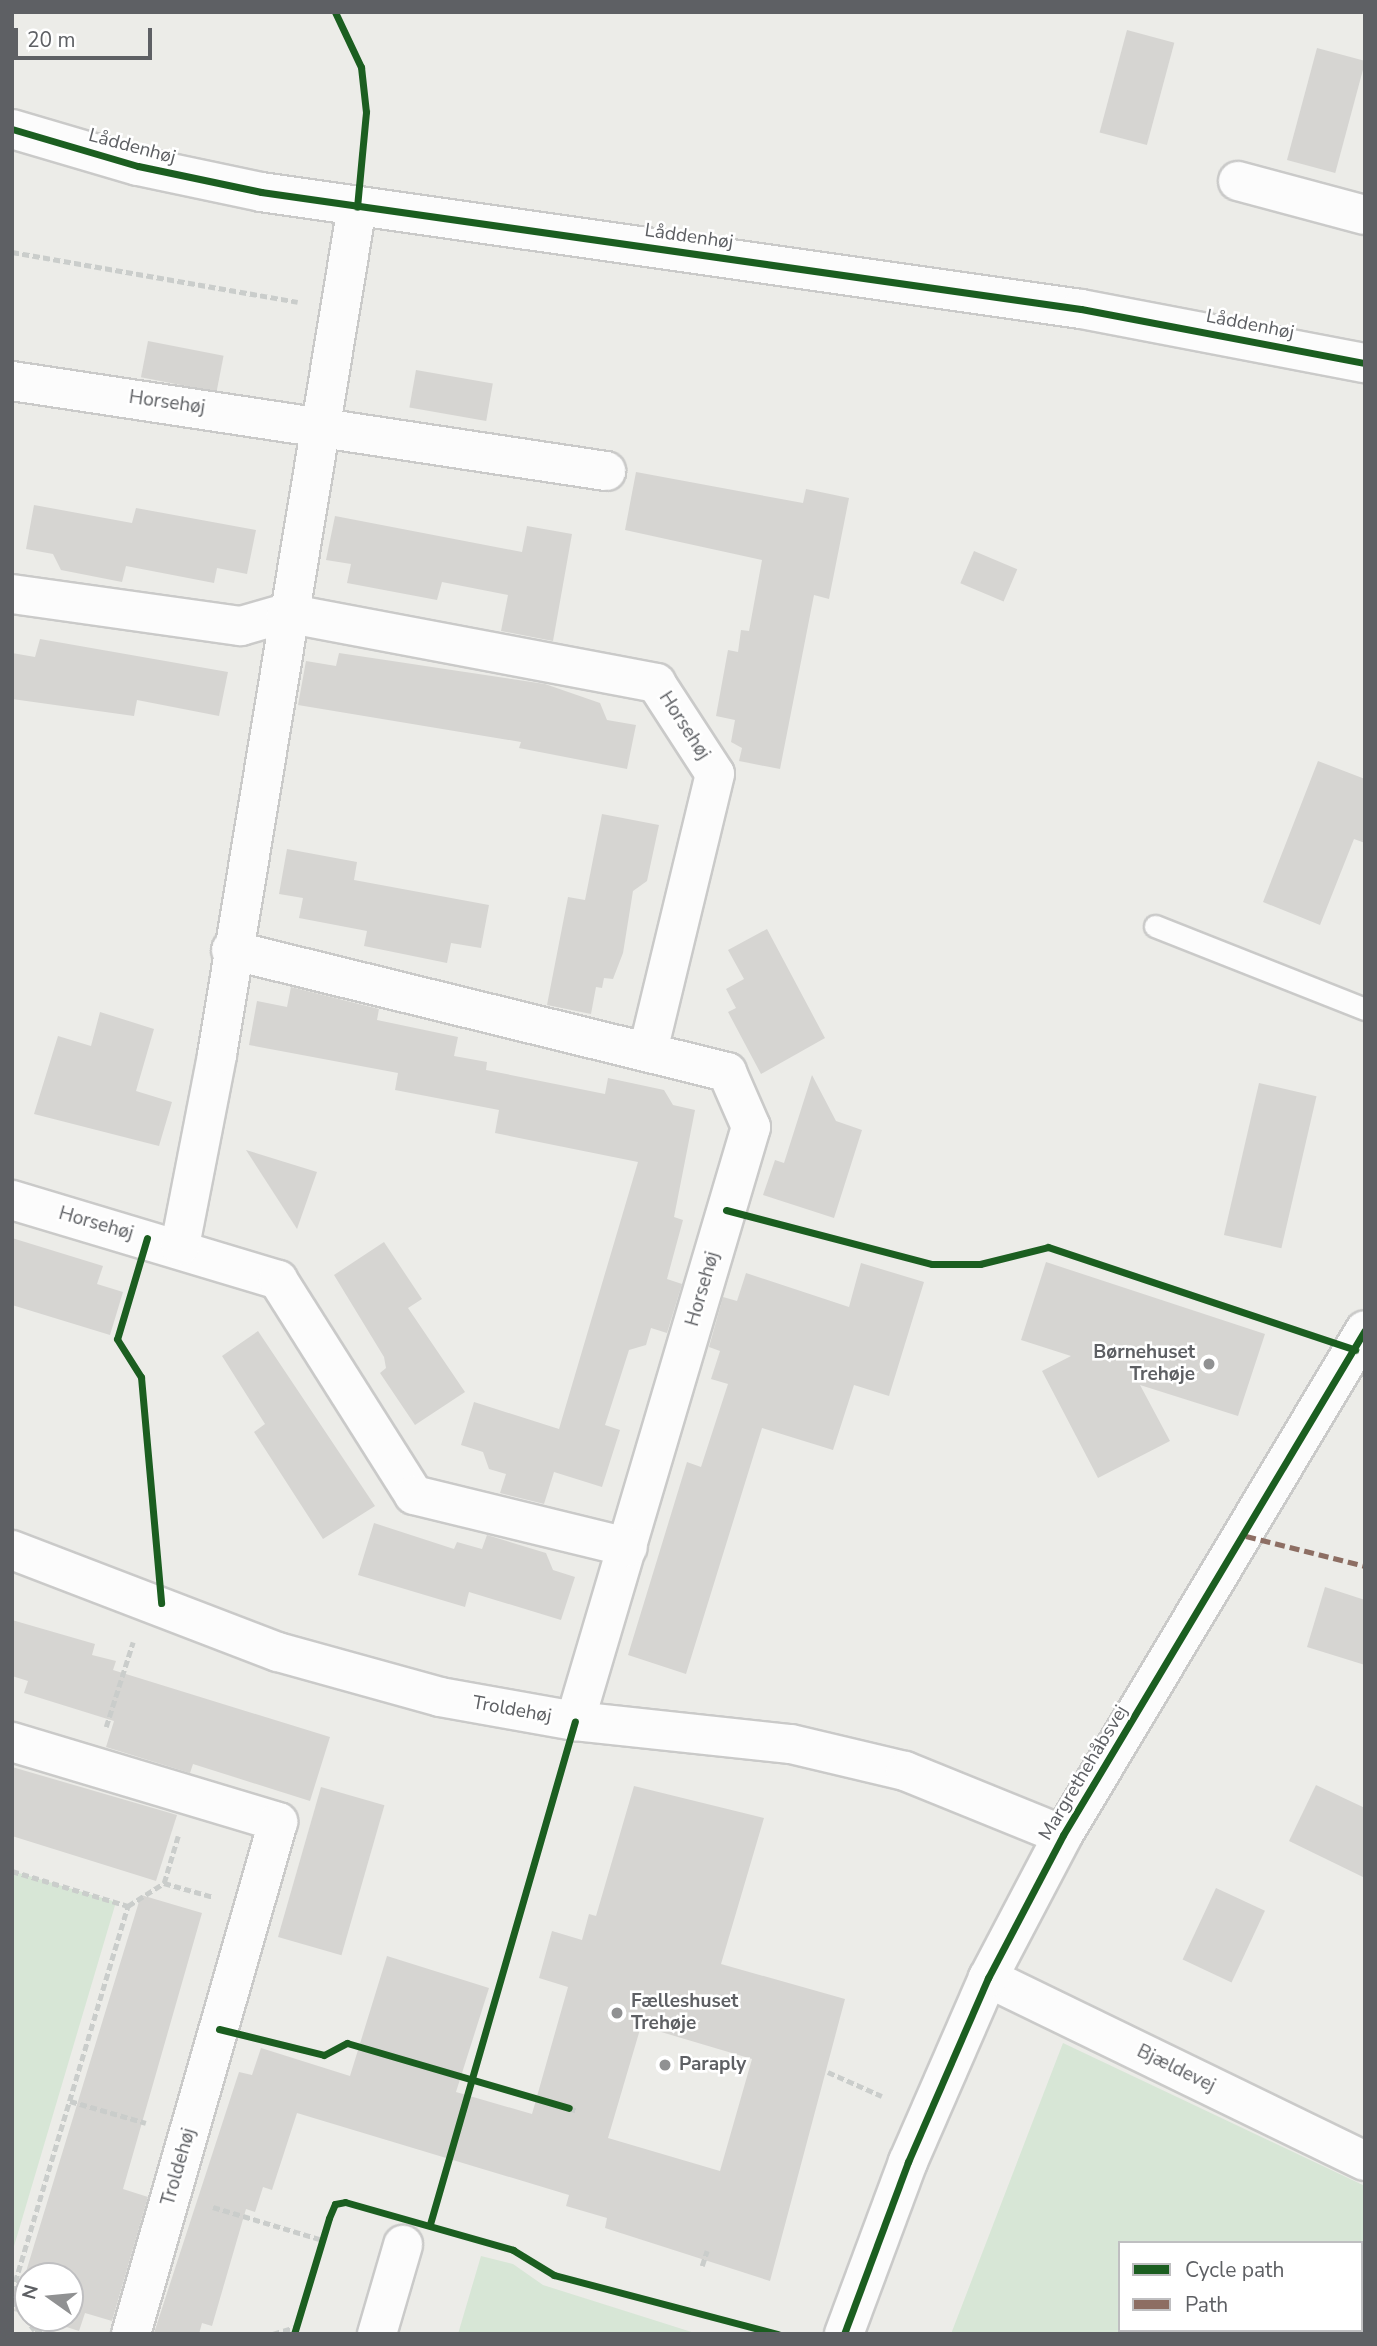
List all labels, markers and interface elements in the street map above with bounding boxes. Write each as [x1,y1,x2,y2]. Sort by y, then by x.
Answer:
scale bar [18,14,156,58]
text: 20 m [27,26,76,54]
street label: Låddenhøj [86,124,178,170]
street label: Låddenhøj [643,219,735,255]
street label: Låddenhøj [1204,305,1296,345]
street label: Horsehøj [127,386,207,420]
street label: Horsehøj [654,688,714,764]
street label: Horsehøj [56,1202,136,1246]
street label: Horsehøj [681,1249,725,1329]
place label: Børnehuset Trehøje [1093,1342,1195,1386]
marker: Børnehuset Trehøje [1201,1356,1217,1372]
street label: Troldehøj [471,1692,553,1728]
street label: Margrethehåbsvej [1035,1701,1133,1845]
place label: Fælleshuset Trehøje [631,1991,738,2035]
marker: Fælleshuset Trehøje [609,2005,625,2021]
street label: Bjældevej [1133,2040,1219,2098]
place label: Paraply [679,2054,746,2076]
marker: Paraply [657,2057,673,2073]
street label: Troldehøj [157,2126,201,2208]
legend [1118,2241,1363,2332]
text: Cycle path [1185,2256,1284,2284]
north arrow [14,2262,84,2332]
text: N [16,2282,45,2302]
text: Path [1185,2291,1228,2319]

